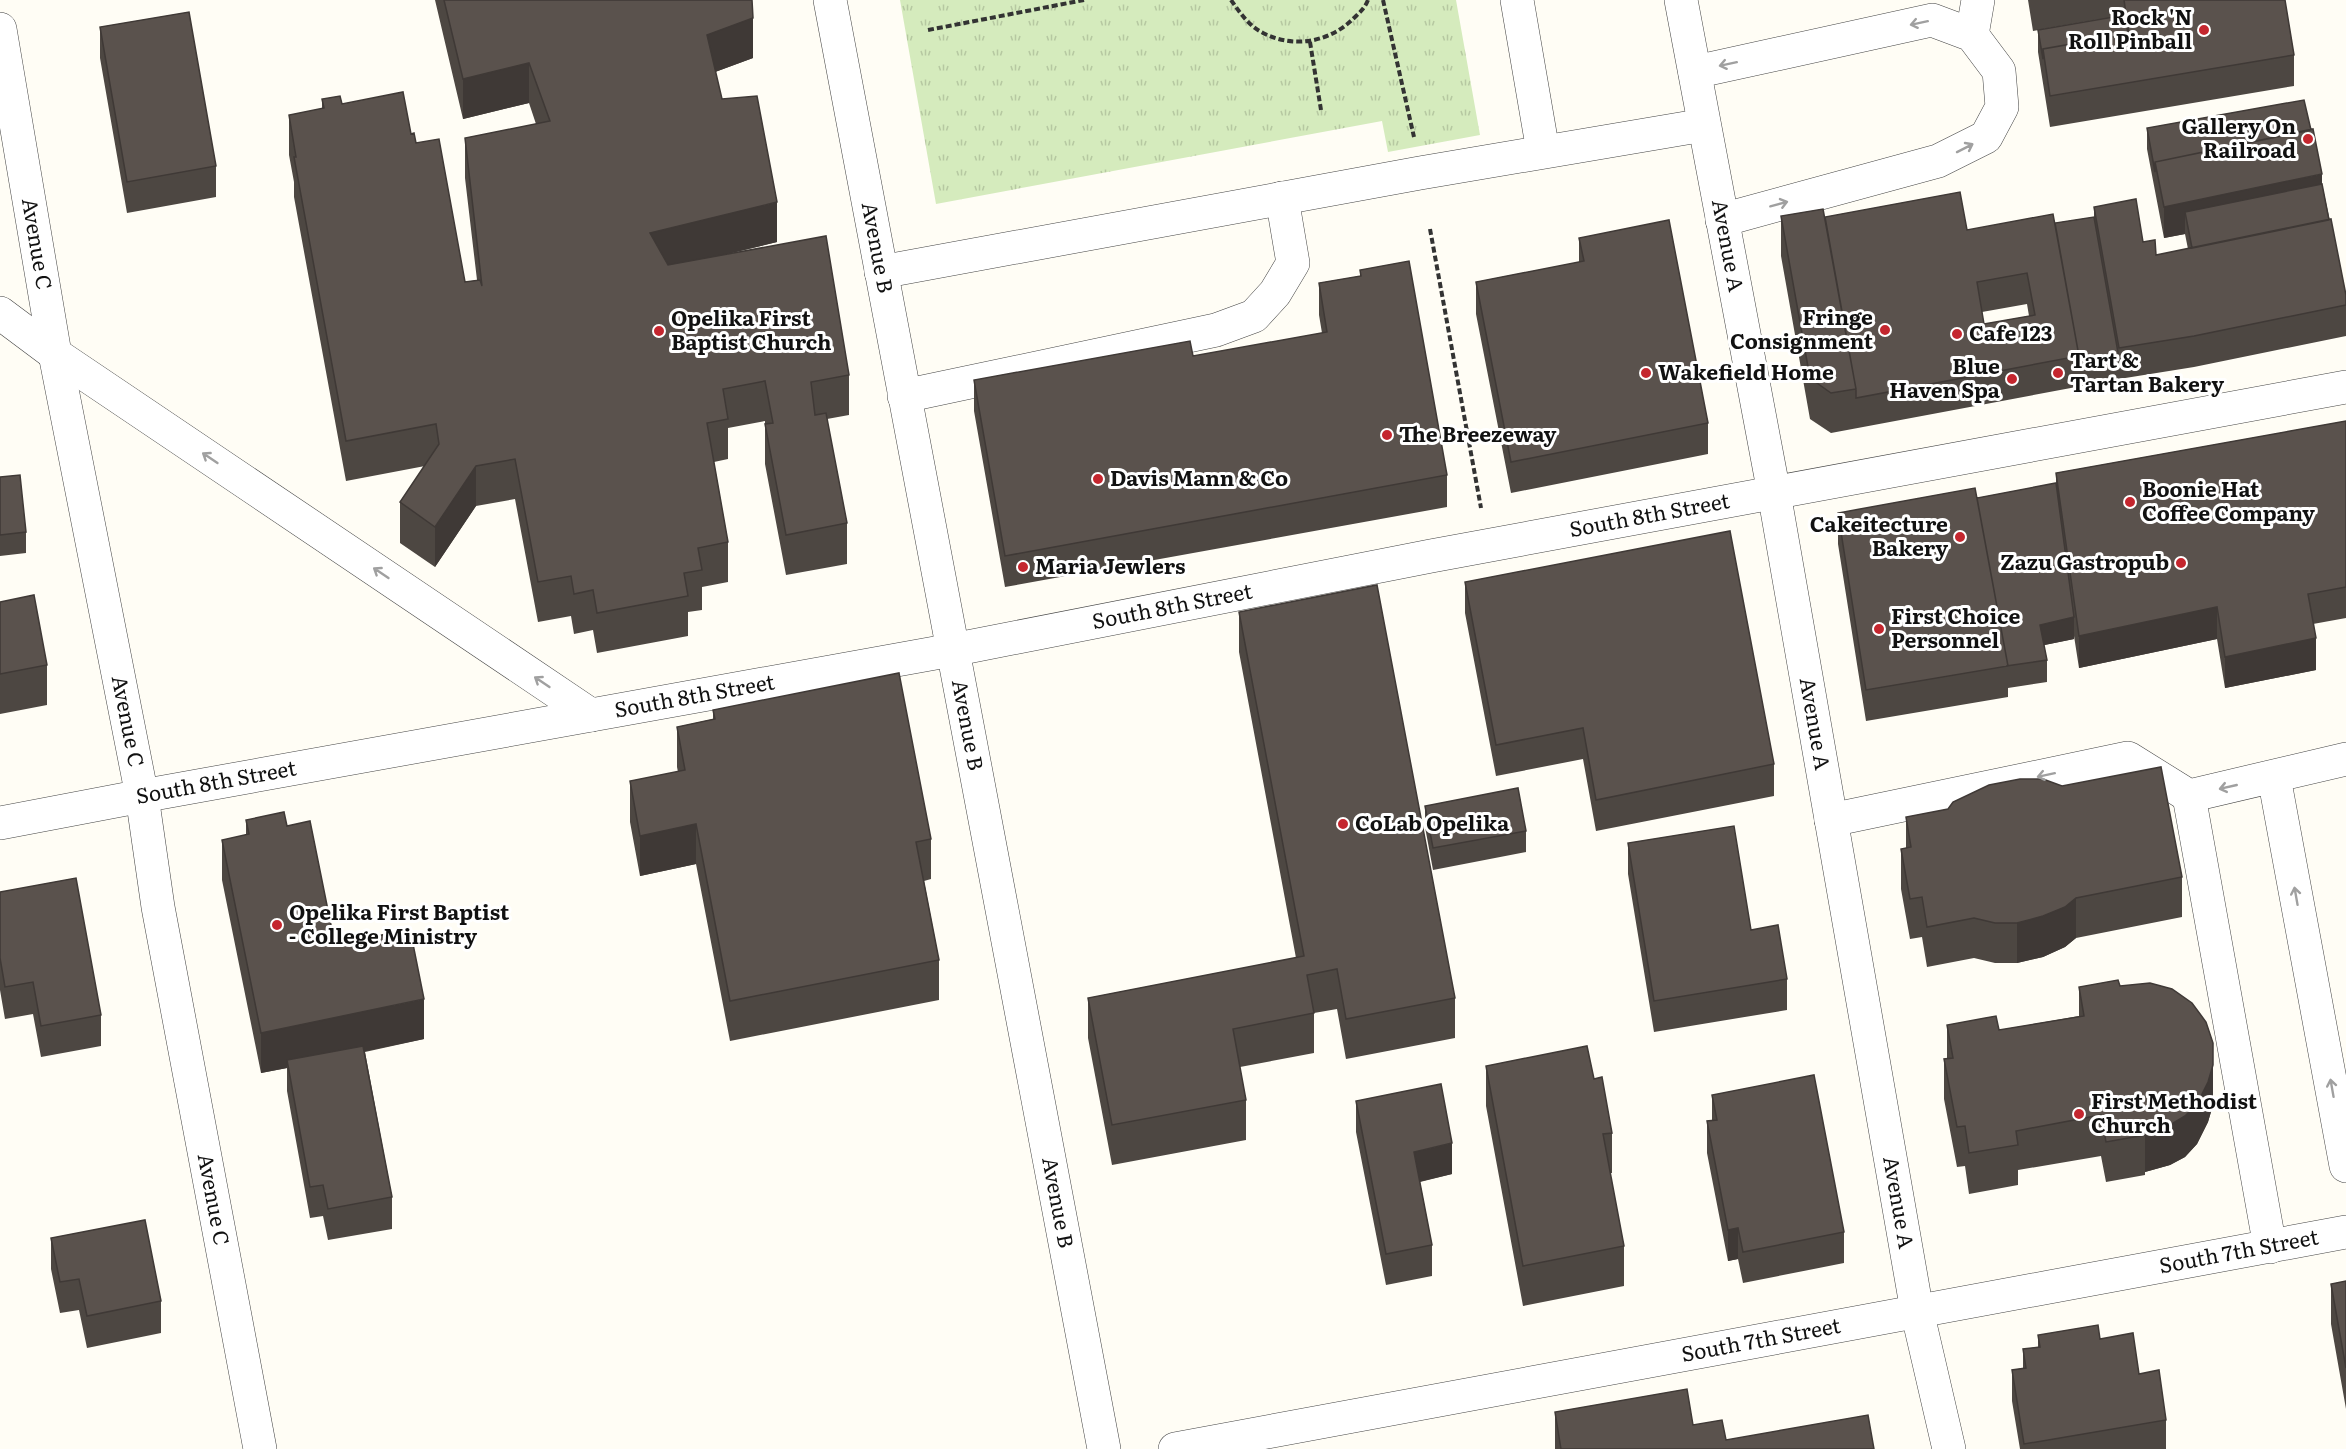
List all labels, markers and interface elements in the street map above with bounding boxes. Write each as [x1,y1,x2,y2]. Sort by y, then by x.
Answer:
place label: Rock 'N Roll Pinball [2068,0,2192,55]
one-way arrow [1909,18,1929,29]
marker: Rock 'N Roll Pinball [2197,23,2211,37]
one-way arrow [1719,59,1738,71]
place label: Gallery On Railroad [2182,109,2296,164]
marker: Gallery On Railroad [2301,132,2315,146]
one-way arrow [1955,141,1973,153]
street label: Avenue C [16,195,62,292]
street label: Avenue A [1706,196,1754,295]
one-way arrow [1769,198,1788,209]
street label: Avenue B [856,199,903,295]
place label: Fringe Consignment [1730,300,1874,355]
place label: Opelika First Baptist Church [671,301,832,356]
place label: Cafe 123 [1969,316,2052,347]
marker: Fringe Consignment [1878,323,1892,337]
marker: Opelika First Baptist Church [652,324,666,338]
marker: Cafe 123 [1950,327,1964,341]
place label: Tart & Tartan Bakery [2070,343,2224,398]
place label: Blue Haven Spa [1889,349,2001,404]
place label: Wakefield Home [1658,355,1834,386]
marker: Wakefield Home [1639,366,1653,380]
marker: Tart & Tartan Bakery [2051,366,2065,380]
marker: Blue Haven Spa [2005,372,2019,386]
place label: The Breezeway [1399,417,1556,448]
marker: The Breezeway [1380,428,1394,442]
one-way arrow [202,451,219,463]
place label: Davis Mann & Co [1110,461,1288,492]
marker: Davis Mann & Co [1091,472,1105,486]
place label: Boonie Hat Coffee Company [2142,472,2315,527]
street label: South 8th Street [1566,483,1732,543]
marker: Boonie Hat Coffee Company [2123,495,2137,509]
place label: Cakeitecture Bakery [1810,507,1948,562]
marker: Cakeitecture Bakery [1953,530,1967,544]
place label: Zazu Gastropub [2000,545,2169,576]
place label: Maria Jewlers [1035,549,1186,580]
marker: Zazu Gastropub [2174,556,2188,570]
marker: Maria Jewlers [1016,560,1030,574]
one-way arrow [372,566,389,579]
street label: South 8th Street [1089,573,1255,635]
place label: First Choice Personnel [1891,599,2020,654]
marker: First Choice Personnel [1872,622,1886,636]
street label: South 8th Street [611,664,777,724]
street label: Avenue C [106,672,154,769]
street label: Avenue A [1793,675,1840,773]
one-way arrow [534,676,551,688]
street label: Avenue B [946,677,993,773]
street label: South 8th Street [133,750,299,810]
one-way arrow [2037,770,2057,781]
one-way arrow [2218,782,2237,794]
place label: CoLab Opelika [1355,806,1510,837]
marker: CoLab Opelika [1336,817,1350,831]
one-way arrow [2290,886,2301,906]
place label: Opelika First Baptist - College Ministry [289,895,510,950]
marker: Opelika First Baptist - College Ministry [270,918,284,932]
one-way arrow [2326,1078,2337,1098]
place label: First Methodist Church [2091,1084,2258,1139]
marker: First Methodist Church [2072,1107,2086,1121]
street label: Avenue C [192,1151,239,1248]
street label: Avenue A [1877,1153,1924,1251]
street label: Avenue B [1036,1154,1084,1250]
street label: South 7th Street [2156,1219,2321,1279]
street label: South 7th Street [1678,1308,1843,1368]

